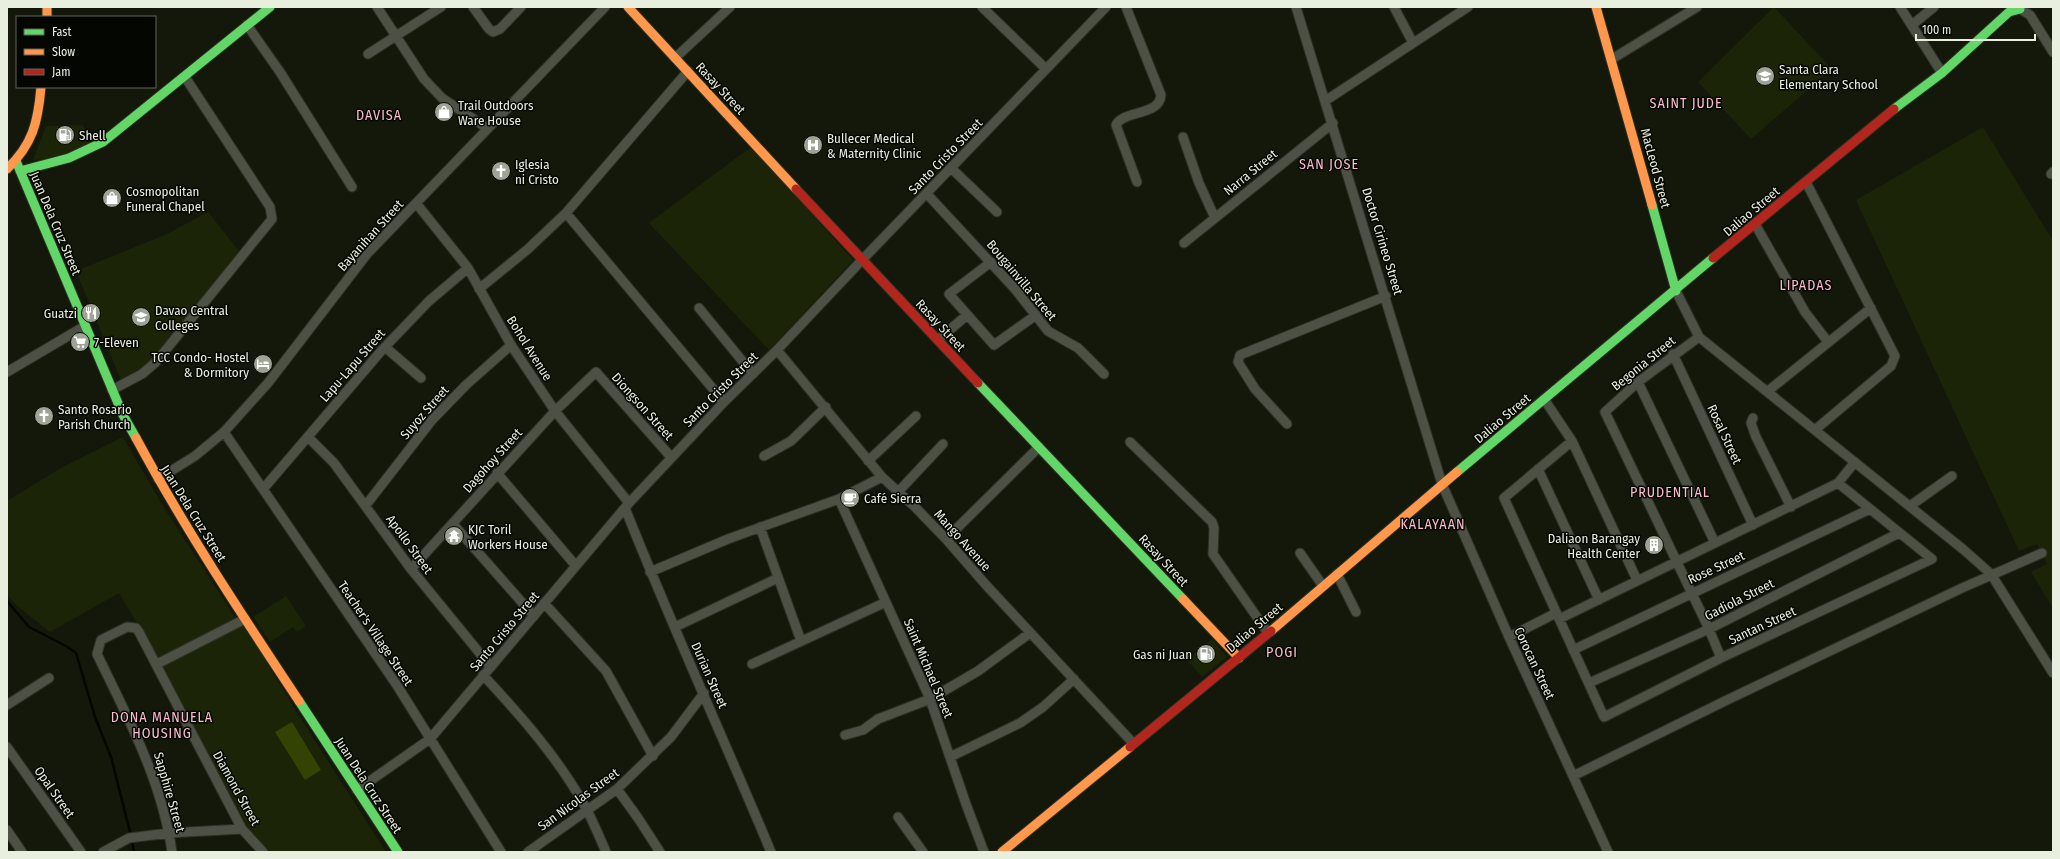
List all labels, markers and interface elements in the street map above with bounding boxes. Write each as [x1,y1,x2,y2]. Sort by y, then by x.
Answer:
legend [16,16,156,88]
scale bar [1916,16,2035,42]
text: 100 m [1922,23,1951,37]
text: Fast [52,25,71,39]
text: Slow [52,45,75,59]
street label: Rasay Street [693,59,749,118]
place label: Santa Clara Elementary School [1779,62,1879,92]
text: Jam [52,65,70,79]
school or university icon: Santa Clara Elementary School [1754,65,1776,87]
district label: SAINT JUDE [1650,95,1722,112]
place label: Trail Outdoors Ware House [458,98,534,128]
shop icon: Trail Outdoors Ware House [433,101,455,123]
district label: DAVISA [356,107,402,124]
street label: Santo Cristo Street [905,115,986,197]
fuel station icon: Shell [54,124,76,146]
street label: MacLeod Street [1638,127,1674,210]
place label: Shell [79,128,106,143]
place label: Bullecer Medical & Maternity Clinic [827,131,922,161]
hospital icon: Bullecer Medical & Maternity Clinic [802,134,824,156]
street label: Narra Street [1221,146,1281,198]
district label: SAN JOSE [1299,156,1359,173]
place label: Iglesia ni Cristo [515,157,559,187]
church icon: Iglesia ni Cristo [490,160,512,182]
street label: Juan Dela Cruz Street [27,169,84,278]
street label: Daliao Street [1720,183,1783,239]
place label: Cosmopolitan Funeral Chapel [126,184,205,214]
street label: Doctor Cirineo Street [1359,186,1406,297]
shop icon: Cosmopolitan Funeral Chapel [101,187,123,209]
street label: Bayanihan Street [335,196,407,274]
street label: Bougainvilla Street [984,237,1060,324]
district label: LIPADAS [1779,277,1833,294]
street label: Rasay Street [913,296,969,355]
restaurant icon: Guatzi [80,302,102,324]
place label: Davao Central Colleges [155,303,229,333]
place label: Guatzi [44,306,77,321]
school or university icon: Davao Central Colleges [130,306,152,328]
street label: Bohol Avenue [504,313,555,383]
street label: Lapu-Lapu Street [317,325,388,405]
supermarket icon: 7-Eleven [69,331,91,353]
street label: Begonia Street [1608,333,1679,394]
place label: 7-Eleven [94,335,139,350]
street label: Santo Cristo Street [680,348,761,430]
place label: TCC Condo- Hostel & Dormitory [152,350,250,380]
hotel icon: TCC Condo- Hostel & Dormitory [252,353,274,375]
street label: Diongson Street [609,370,677,443]
street label: Suyoz Street [397,382,452,442]
street label: Daliao Street [1471,390,1534,446]
place label: Santo Rosario Parish Church [58,402,132,432]
street label: Rosal Street [1704,402,1745,467]
church icon: Santo Rosario Parish Church [33,405,55,427]
street label: Dagohoy Street [460,425,525,495]
street label: Juan Dela Cruz Street [158,462,230,565]
district label: PRUDENTIAL [1630,484,1710,501]
cafe icon: Café Sierra [839,487,861,509]
place label: Café Sierra [864,491,921,506]
street label: Mango Avenue [931,507,994,574]
street label: Apollo Street [383,512,436,577]
district label: KALAYAAN [1400,516,1466,533]
place label: KJC Toril Workers House [468,522,548,552]
temple icon: KJC Toril Workers House [443,525,465,547]
street label: Rasay Street [1136,531,1192,590]
place label: Daliaon Barangay Health Center [1548,531,1640,561]
building icon: Daliaon Barangay Health Center [1643,534,1665,556]
street label: Rose Street [1686,548,1748,587]
street label: Gadiola Street [1702,575,1777,623]
street label: Teacher's Village Street [335,578,417,689]
street label: Santo Cristo Street [467,588,543,674]
street label: Daliao Street [1223,599,1286,655]
street label: Santan Street [1726,603,1799,647]
street label: Saint Michael Street [901,616,957,721]
street label: Corocan Street [1511,625,1558,702]
street label: Durian Street [688,640,731,711]
fuel station icon: Gas ni Juan [1195,643,1217,665]
district label: POGI [1266,644,1298,661]
place label: Gas ni Juan [1133,647,1192,662]
district label: DONA MANUELA HOUSING [111,709,213,742]
street label: Juan Dela Cruz Street [332,735,406,837]
street label: Diamond Street [210,748,264,829]
street label: Sapphire Street [151,750,188,835]
street label: Opal Street [31,764,78,822]
street label: San Nicolas Street [535,765,622,834]

